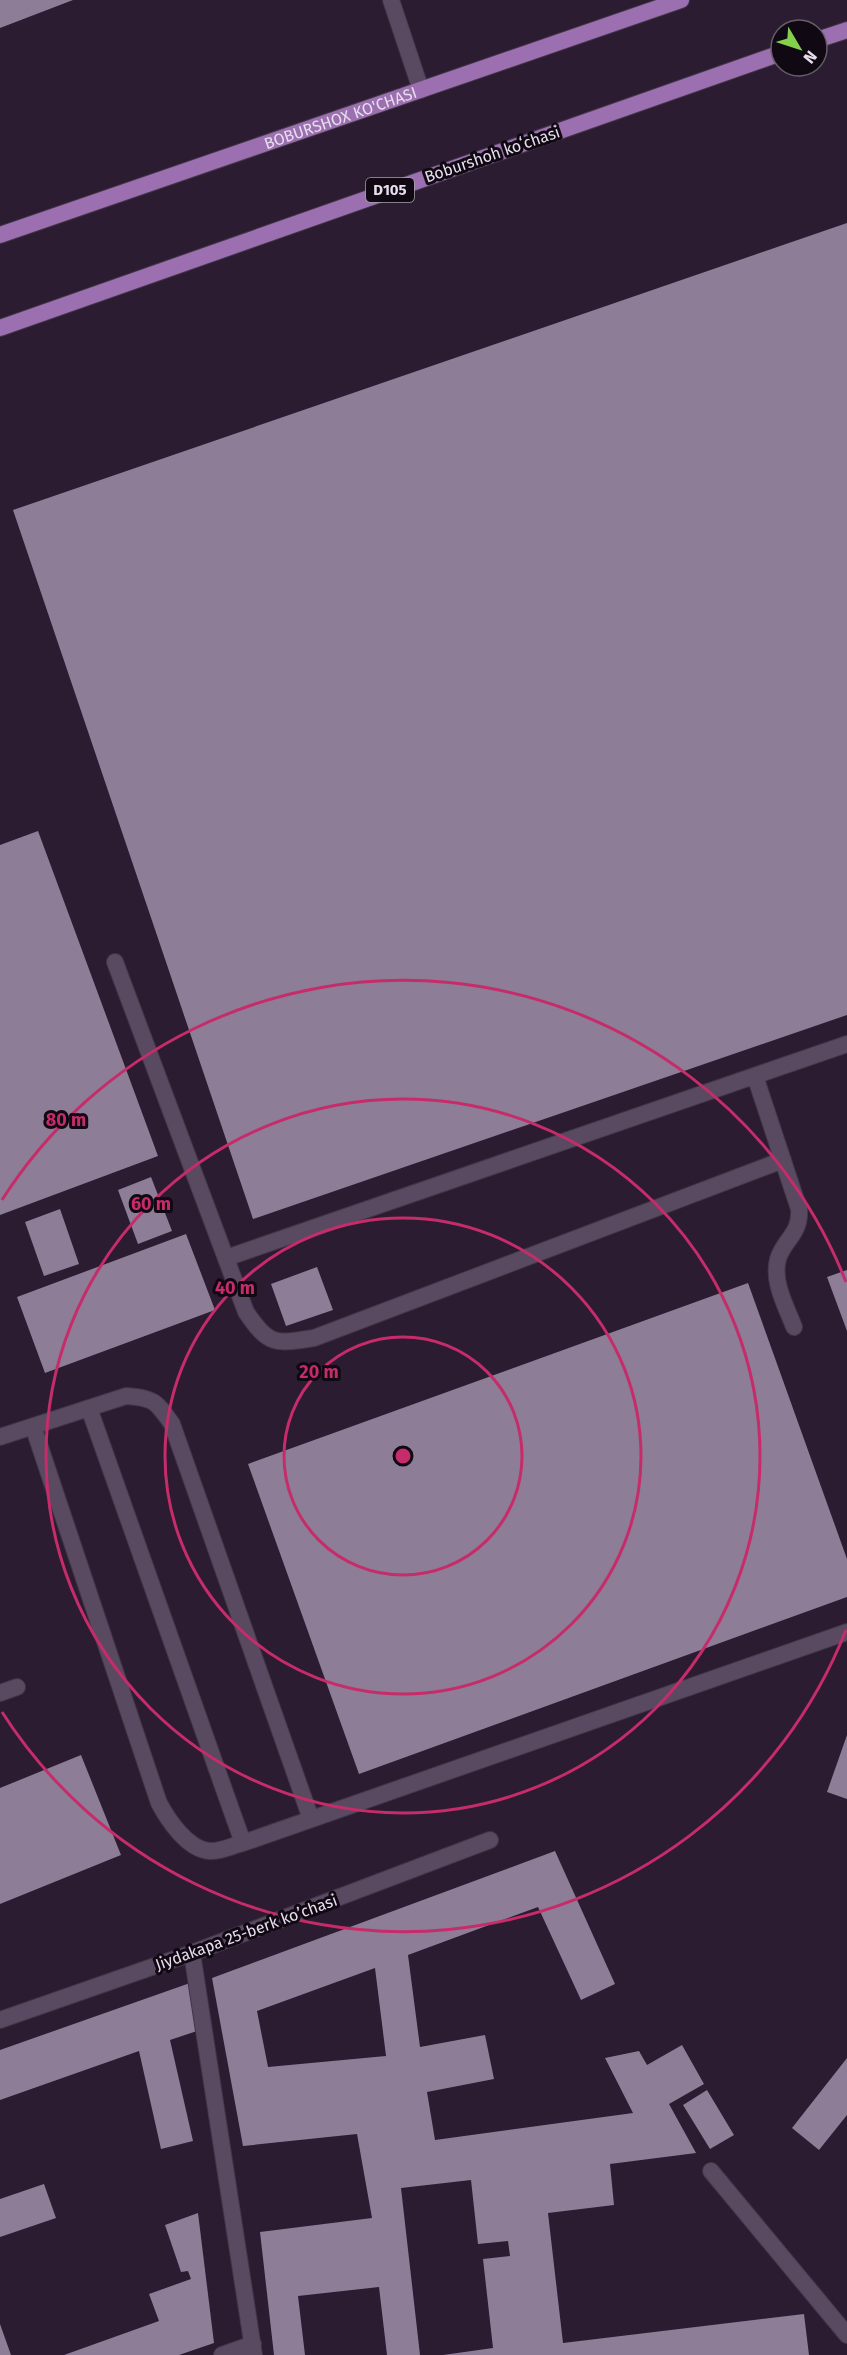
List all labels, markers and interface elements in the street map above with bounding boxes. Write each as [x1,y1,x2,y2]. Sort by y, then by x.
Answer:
north arrow [769,18,829,78]
text: N [800,47,821,67]
street label: BOBURSHOX KO'CHASI [262,83,419,153]
street label: Boburshoh koʻchasi [422,122,562,187]
road number: D105 [366,178,414,202]
text: 80 m [46,1109,86,1131]
text: 60 m [131,1193,171,1215]
text: 40 m [215,1277,255,1299]
text: 20 m [299,1361,339,1383]
centre of rings [393,1446,413,1466]
street label: Jiydakapa 25-berk koʼchasi [153,1891,340,1974]

